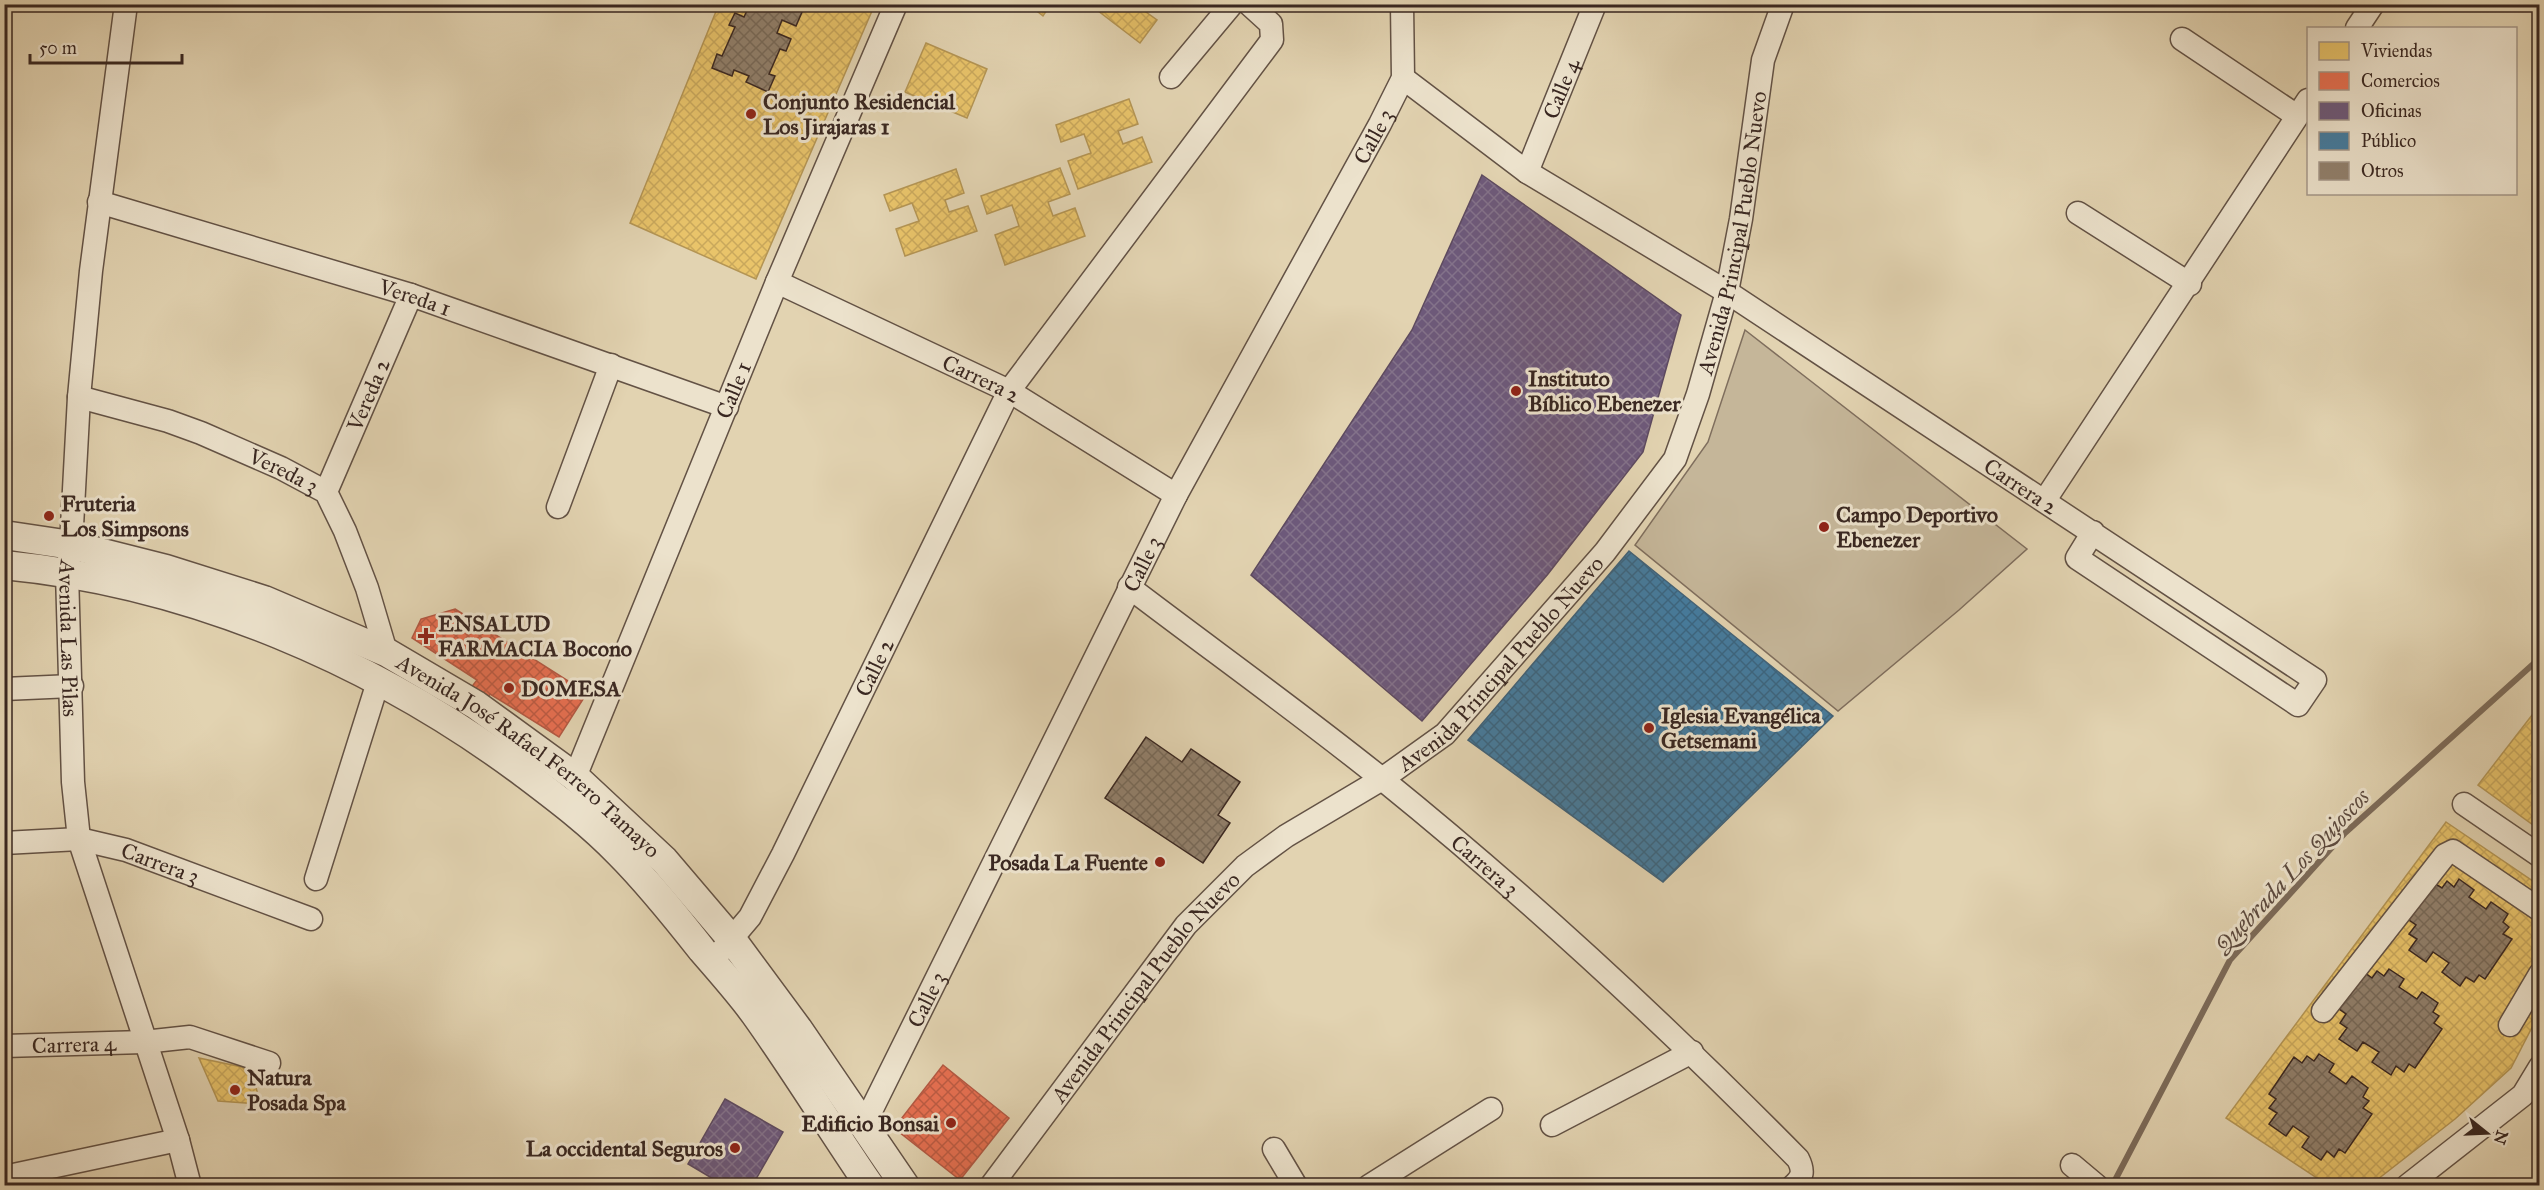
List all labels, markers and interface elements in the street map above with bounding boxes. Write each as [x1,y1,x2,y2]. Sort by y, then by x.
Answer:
scale bar [30,27,182,65]
legend [2307,27,2517,195]
text: 50 m [39,37,77,59]
text: Viviendas [2360,40,2432,62]
street label: Calle 4 [1537,54,1585,123]
text: Comercios [2361,70,2440,92]
place label: Conjunto Residencial Los Jirajaras 1 [763,88,956,141]
street label: Avenida Principal Pueblo Nuevo [1691,89,1772,378]
text: Oficinas [2361,100,2422,122]
street label: Calle 3 [1347,104,1399,169]
marker: Conjunto Residencial Los Jirajaras 1 [744,107,758,121]
text: Público [2361,130,2416,152]
text: Otros [2361,160,2404,182]
street label: Vereda 1 [375,272,455,322]
street label: Carrera 2 [938,348,1026,408]
street label: Vereda 2 [340,354,396,436]
street label: Calle 1 [709,358,757,422]
place label: Instituto Bíblico Ebenezer [1528,365,1681,417]
marker: Instituto Bíblico Ebenezer [1509,384,1523,398]
street label: Vereda 3 [244,442,323,499]
street label: Carrera 2 [1979,452,2063,520]
place label: Fruteria Los Simpsons [61,490,189,542]
place label: Campo Deportivo Ebenezer [1836,501,1998,553]
marker: Fruteria Los Simpsons [42,509,56,523]
marker: Campo Deportivo Ebenezer [1817,520,1831,534]
street label: Calle 3 [1117,531,1167,596]
street label: Avenida Principal Pueblo Nuevo [1391,550,1609,778]
street label: Avenida Las Pilas [53,558,85,717]
place label: ENSALUD FARMACIA Bocono [438,610,632,662]
marker: ENSALUD FARMACIA Bocono [419,629,433,643]
street label: Calle 2 [849,634,900,701]
street label: Avenida José Rafael Ferrero Tamayo [391,647,666,863]
place label: DOMESA [521,675,621,702]
marker: DOMESA [502,681,516,695]
place label: Iglesia Evangélica Getsemani [1661,702,1821,754]
marker: Iglesia Evangélica Getsemani [1642,721,1656,735]
water label: Quebrada Los Quioscos [2207,782,2377,960]
street label: Carrera 3 [1446,829,1525,902]
street label: Carrera 3 [118,836,203,890]
place label: Posada La Fuente [988,849,1148,876]
marker: Posada La Fuente [1153,855,1167,869]
street label: Avenida Principal Pueblo Nuevo [1044,866,1245,1108]
street label: Calle 3 [901,967,951,1032]
street label: Carrera 4 [31,1029,117,1059]
place label: Natura Posada Spa [247,1064,346,1116]
marker: Natura Posada Spa [228,1083,242,1097]
north arrow [2457,1103,2517,1163]
place label: Edificio Bonsai [801,1110,940,1137]
marker: Edificio Bonsai [944,1116,958,1130]
text: N [2490,1128,2512,1147]
place label: La occidental Seguros [526,1135,723,1162]
marker: La occidental Seguros [728,1141,742,1155]

